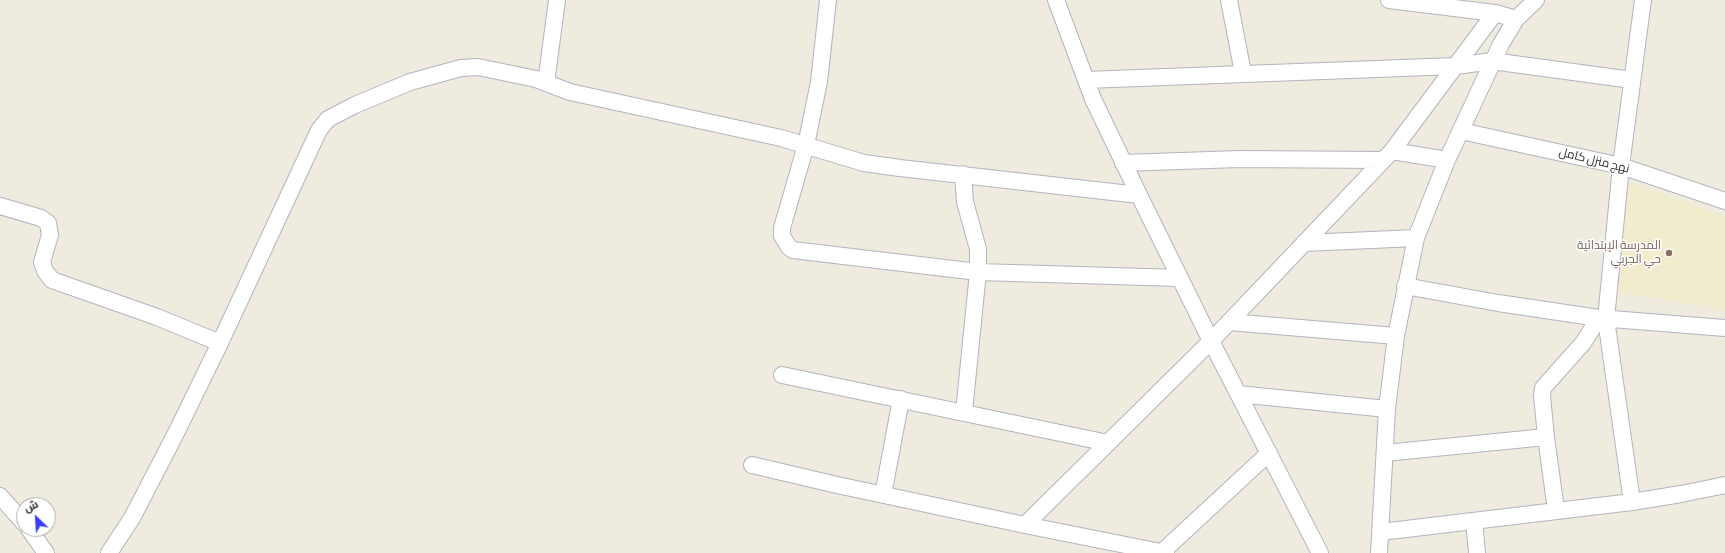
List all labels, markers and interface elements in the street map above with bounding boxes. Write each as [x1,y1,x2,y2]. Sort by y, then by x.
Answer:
street label: نهج منزل كامل [1557,145,1631,177]
place label: المدرسة الإبتدائية حي الجربي [1577,239,1661,267]
marker: المدرسة الإبتدائية حي الجربي [1664,248,1674,258]
north arrow [16,497,56,537]
text: ش [22,498,40,515]

